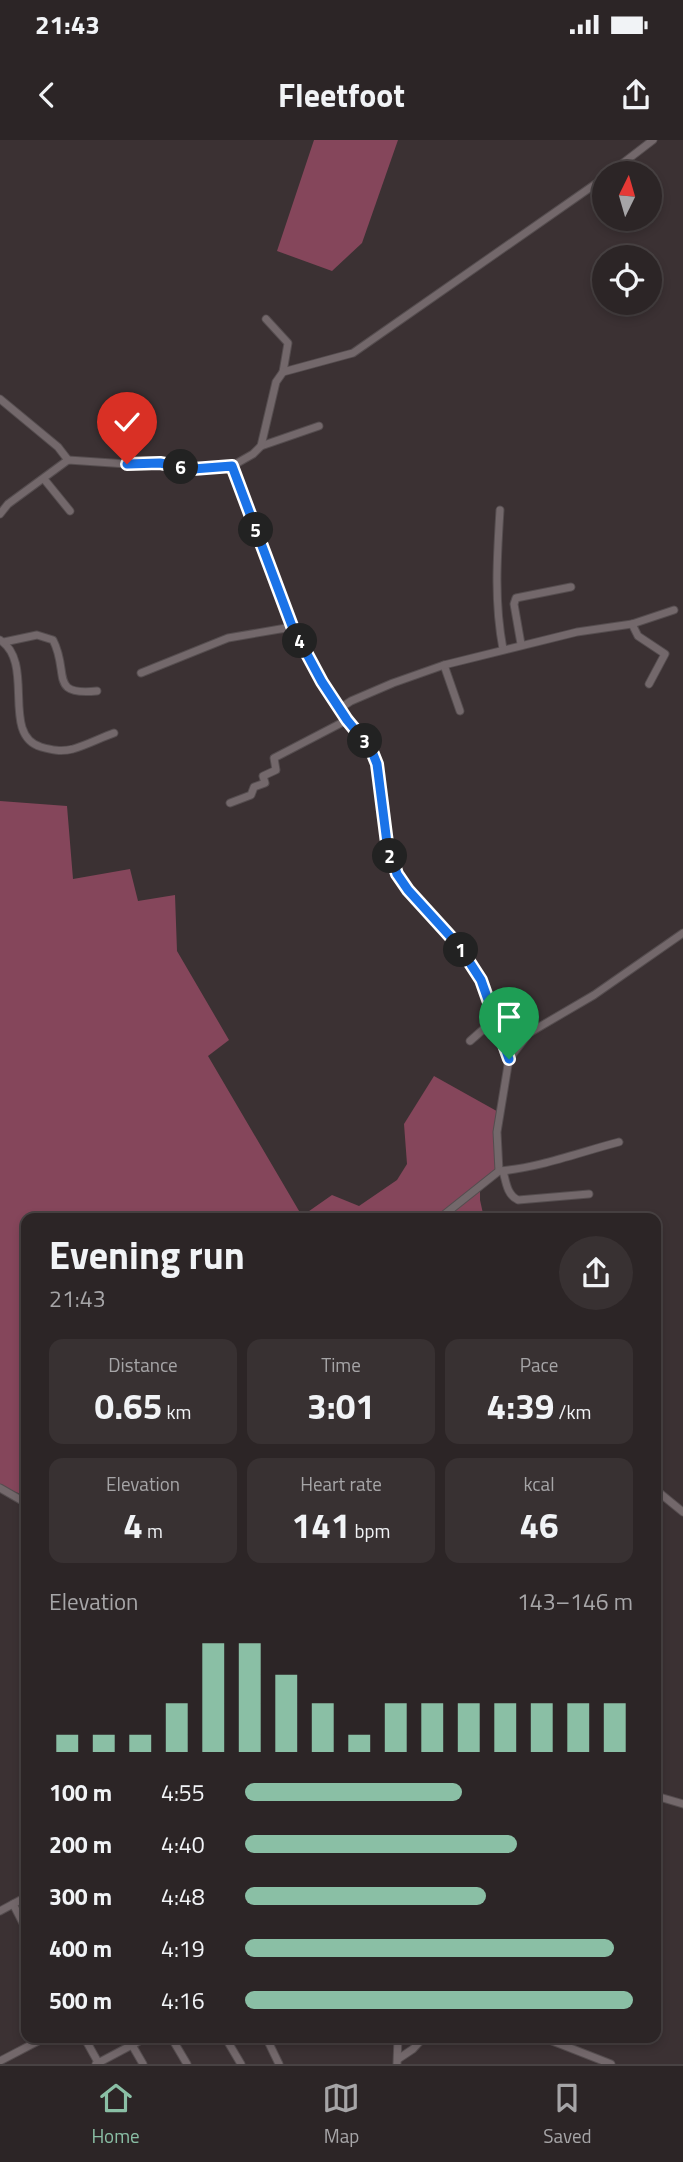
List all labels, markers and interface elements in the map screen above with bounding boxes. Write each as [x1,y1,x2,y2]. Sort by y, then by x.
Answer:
text: 21:43 [35,5,100,44]
text: Fleetfoot [278,71,405,119]
icon: back [28,76,66,114]
icon: share [617,76,655,114]
north arrow [592,161,662,231]
map controls [592,161,662,315]
button: locate [592,245,662,315]
pin [97,392,157,464]
icon: check [108,403,146,441]
pin: 6 [164,450,198,484]
text: 6 [175,452,186,481]
pin: 5 [238,512,274,548]
text: 5 [250,515,261,544]
pin: 4 [282,624,318,658]
text: 4 [294,626,305,655]
pin: 3 [348,724,382,758]
text: 3 [359,726,370,755]
pin: 2 [372,838,408,874]
text: 2 [384,841,395,870]
pin: 1 [444,932,478,968]
text: 1 [455,935,466,964]
pin [479,987,539,1059]
icon: arrive [490,998,528,1036]
text: Evening run [49,1226,245,1284]
button: share [559,1236,633,1310]
text: 21:43 [49,1281,106,1316]
text: Distance [108,1350,178,1379]
text: Time [321,1350,361,1379]
text: Pace [520,1350,558,1379]
text: 0.65 [95,1379,162,1433]
text: 3:01 [307,1379,375,1433]
text: 4:39 [487,1379,554,1433]
text: km [162,1397,191,1426]
text: /km [554,1397,591,1426]
text: Elevation [106,1469,180,1498]
text: Heart rate [300,1469,382,1498]
text: kcal [523,1469,555,1498]
text: 4 [123,1498,143,1552]
text: 141 [292,1498,350,1552]
text: 46 [519,1498,559,1552]
text: m [143,1516,163,1545]
text: bpm [350,1516,390,1545]
text: Elevation [49,1584,138,1619]
text: 143–146 m [517,1584,633,1619]
text: 100 m [49,1775,112,1810]
text: 4:55 [161,1775,205,1810]
text: 200 m [49,1827,112,1862]
text: 4:40 [161,1827,205,1862]
text: 300 m [49,1879,112,1914]
text: 4:48 [161,1879,205,1914]
text: 400 m [49,1931,112,1966]
text: 4:19 [161,1931,205,1966]
text: 500 m [49,1983,112,2018]
text: 4:16 [161,1983,205,2018]
tab: Home [91,2079,140,2150]
tab: Map [322,2079,360,2150]
tab: Saved [543,2079,592,2150]

